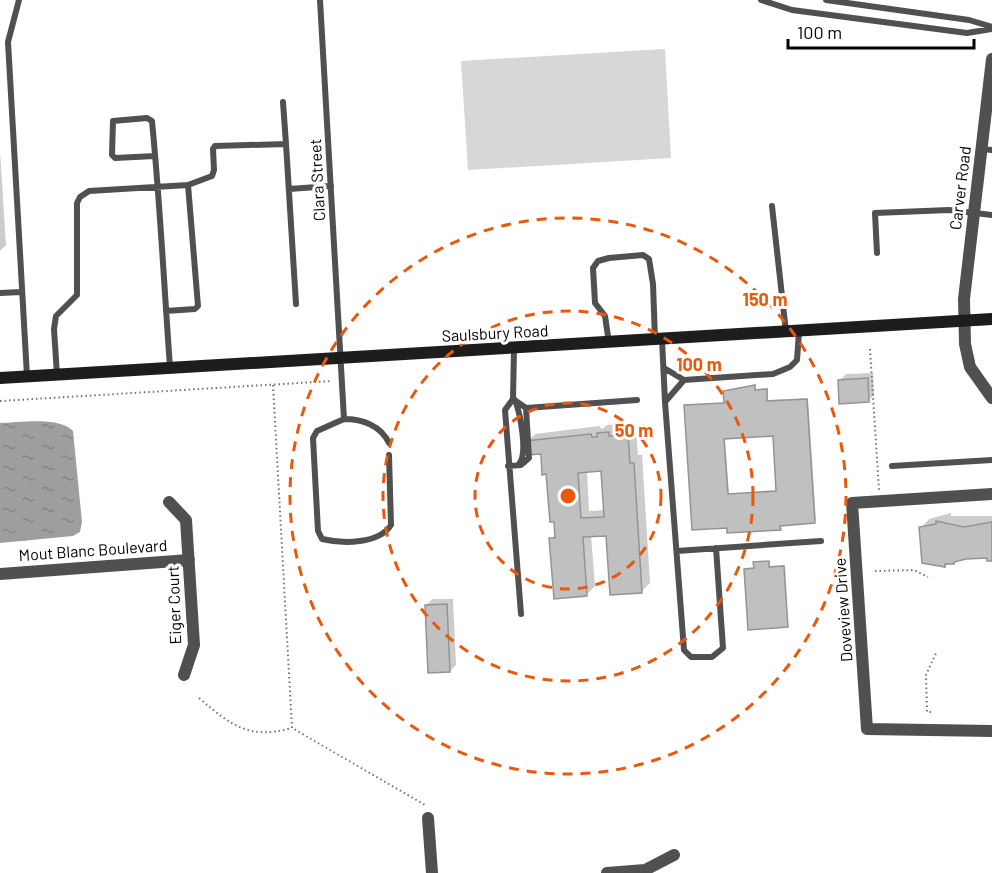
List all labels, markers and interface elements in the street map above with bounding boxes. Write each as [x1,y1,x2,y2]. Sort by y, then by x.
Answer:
scale bar [788,12,974,50]
text: 100 m [797,21,842,43]
street label: Clara Street [305,138,328,222]
street label: Carver Road [945,145,974,231]
text: 150 m [743,288,787,310]
street label: Saulsbury Road [441,320,549,345]
text: 100 m [676,353,722,375]
text: 50 m [615,419,653,441]
centre of rings [558,486,578,506]
street label: Mout Blanc Boulevard [18,535,168,564]
street label: Doveview Drive [829,557,856,663]
street label: Eiger Court [163,565,184,645]

